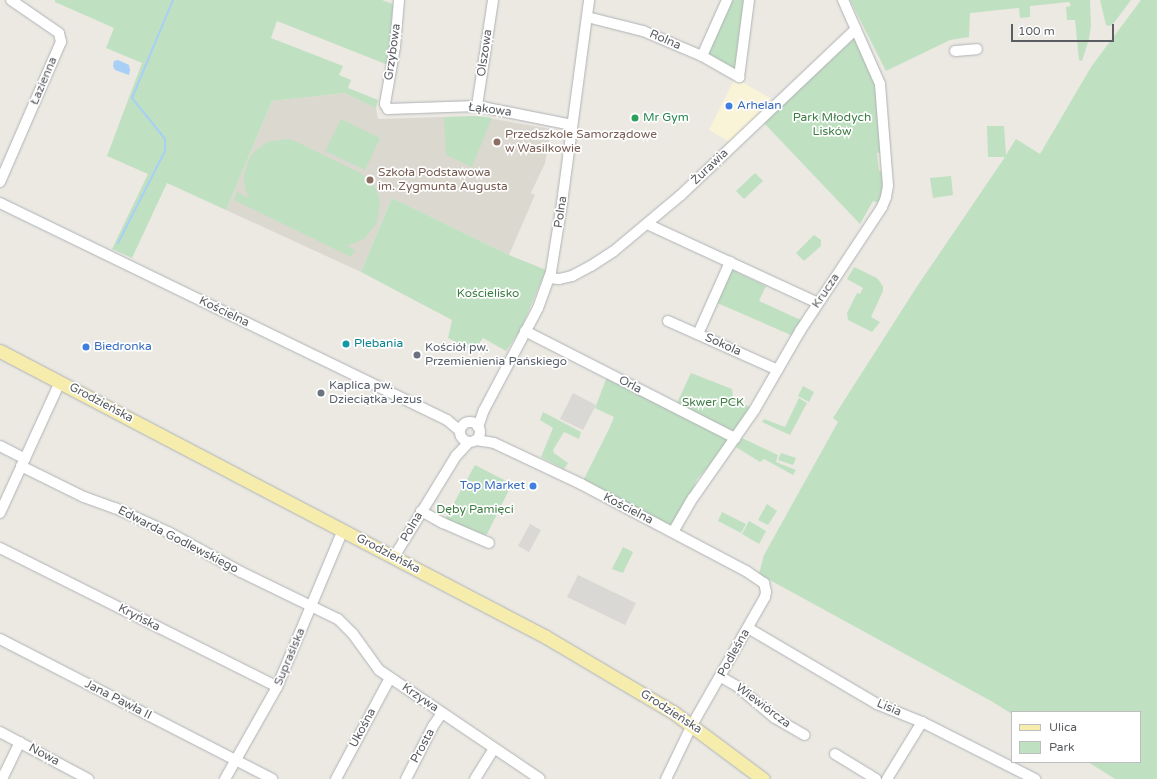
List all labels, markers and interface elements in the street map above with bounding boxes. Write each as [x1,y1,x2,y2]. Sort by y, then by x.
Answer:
scale bar [1013,16,1116,42]
street label: Grzybowa [382,23,404,81]
text: 100 m [1018,24,1055,38]
street label: Rolna [647,27,683,53]
street label: Olszowa [475,28,495,78]
street label: Łazienna [27,55,61,107]
place label: Arhelan [737,99,782,113]
street label: Łąkowa [468,100,512,120]
marker: Arhelan [724,101,734,111]
place label: Mr Gym [643,111,689,125]
park label: Park Młodych Lisków [793,111,871,139]
marker: Mr Gym [630,113,640,123]
place label: Przedszkole Samorządowe w Wasilkowie [505,128,657,156]
marker: Przedszkole Samorządowe w Wasilkowie [492,137,502,147]
street label: Żurawia [689,146,731,188]
place label: Szkoła Podstawowa im. Zygmunta Augusta [378,166,508,194]
marker: Szkoła Podstawowa im. Zygmunta Augusta [365,175,375,185]
street label: Polna [552,195,570,229]
street label: Krucza [809,271,843,311]
park label: Kościelisko [457,287,519,301]
street label: Kościelna [196,294,252,330]
street label: Sokola [703,331,743,359]
place label: Plebania [354,337,403,351]
marker: Plebania [341,339,351,349]
place label: Biedronka [94,340,152,354]
place label: Kościół pw. Przemienienia Pańskiego [425,341,567,369]
marker: Biedronka [81,342,91,352]
marker: Kościół pw. Przemienienia Pańskiego [412,350,422,360]
street label: Orla [616,373,644,397]
place label: Kaplica pw. Dzieciątka Jezus [329,379,422,407]
street label: Grodzieńska [67,380,135,426]
marker: Kaplica pw. Dzieciątka Jezus [316,388,326,398]
park label: Skwer PCK [682,396,744,410]
place label: Top Market [460,479,525,493]
marker: Top Market [528,481,538,491]
street label: Kościelna [601,490,655,528]
street label: Edwarda Godlewskiego [115,503,241,577]
park label: Dęby Pamięci [436,503,514,517]
street label: Polna [398,509,426,545]
street label: Grodzieńska [354,531,422,577]
street label: Kryńska [116,601,162,635]
street label: Supraślska [271,626,309,688]
street label: Podleśna [715,627,753,679]
street label: Jana Pawła II [82,677,154,723]
street label: Krzywa [399,681,441,715]
street label: Wiewiórcza [733,681,793,731]
street label: Grodzieńska [638,687,704,737]
street label: Lisia [875,696,903,720]
street label: Ukośna [347,706,379,750]
legend [1011,711,1141,763]
text: Ulica [1049,720,1077,734]
street label: Prosta [408,726,438,766]
text: Park [1049,740,1075,754]
street label: Nowa [26,741,62,769]

